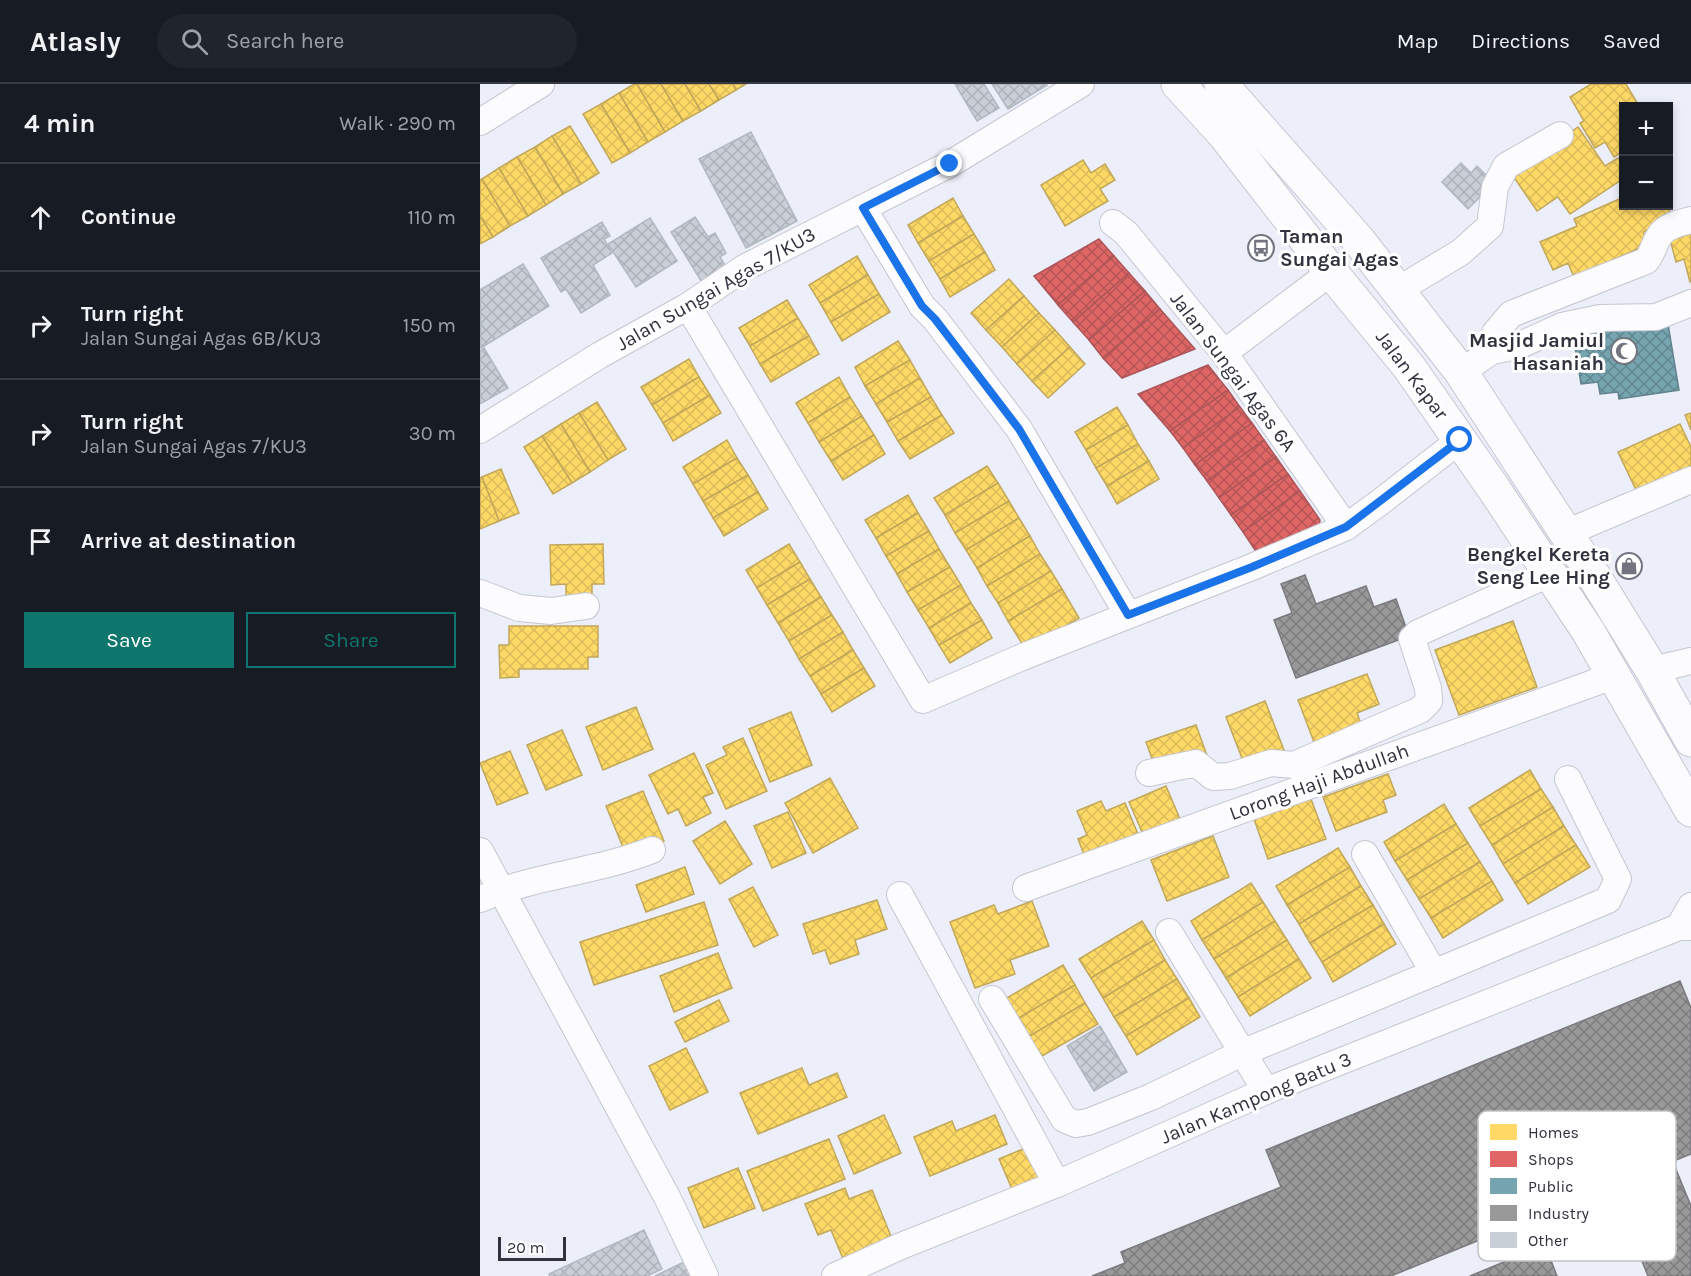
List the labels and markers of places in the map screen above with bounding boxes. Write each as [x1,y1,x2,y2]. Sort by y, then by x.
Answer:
place label: Taman Sungai Agas [1280,225,1399,271]
bus stop icon: Taman Sungai Agas [1246,233,1276,263]
place label: Masjid Jamiul Hasaniah [1469,329,1604,375]
mosque icon: Masjid Jamiul Hasaniah [1609,336,1639,366]
place label: Bengkel Kereta Seng Lee Hing [1467,543,1610,589]
shop icon: Bengkel Kereta Seng Lee Hing [1614,551,1644,581]

